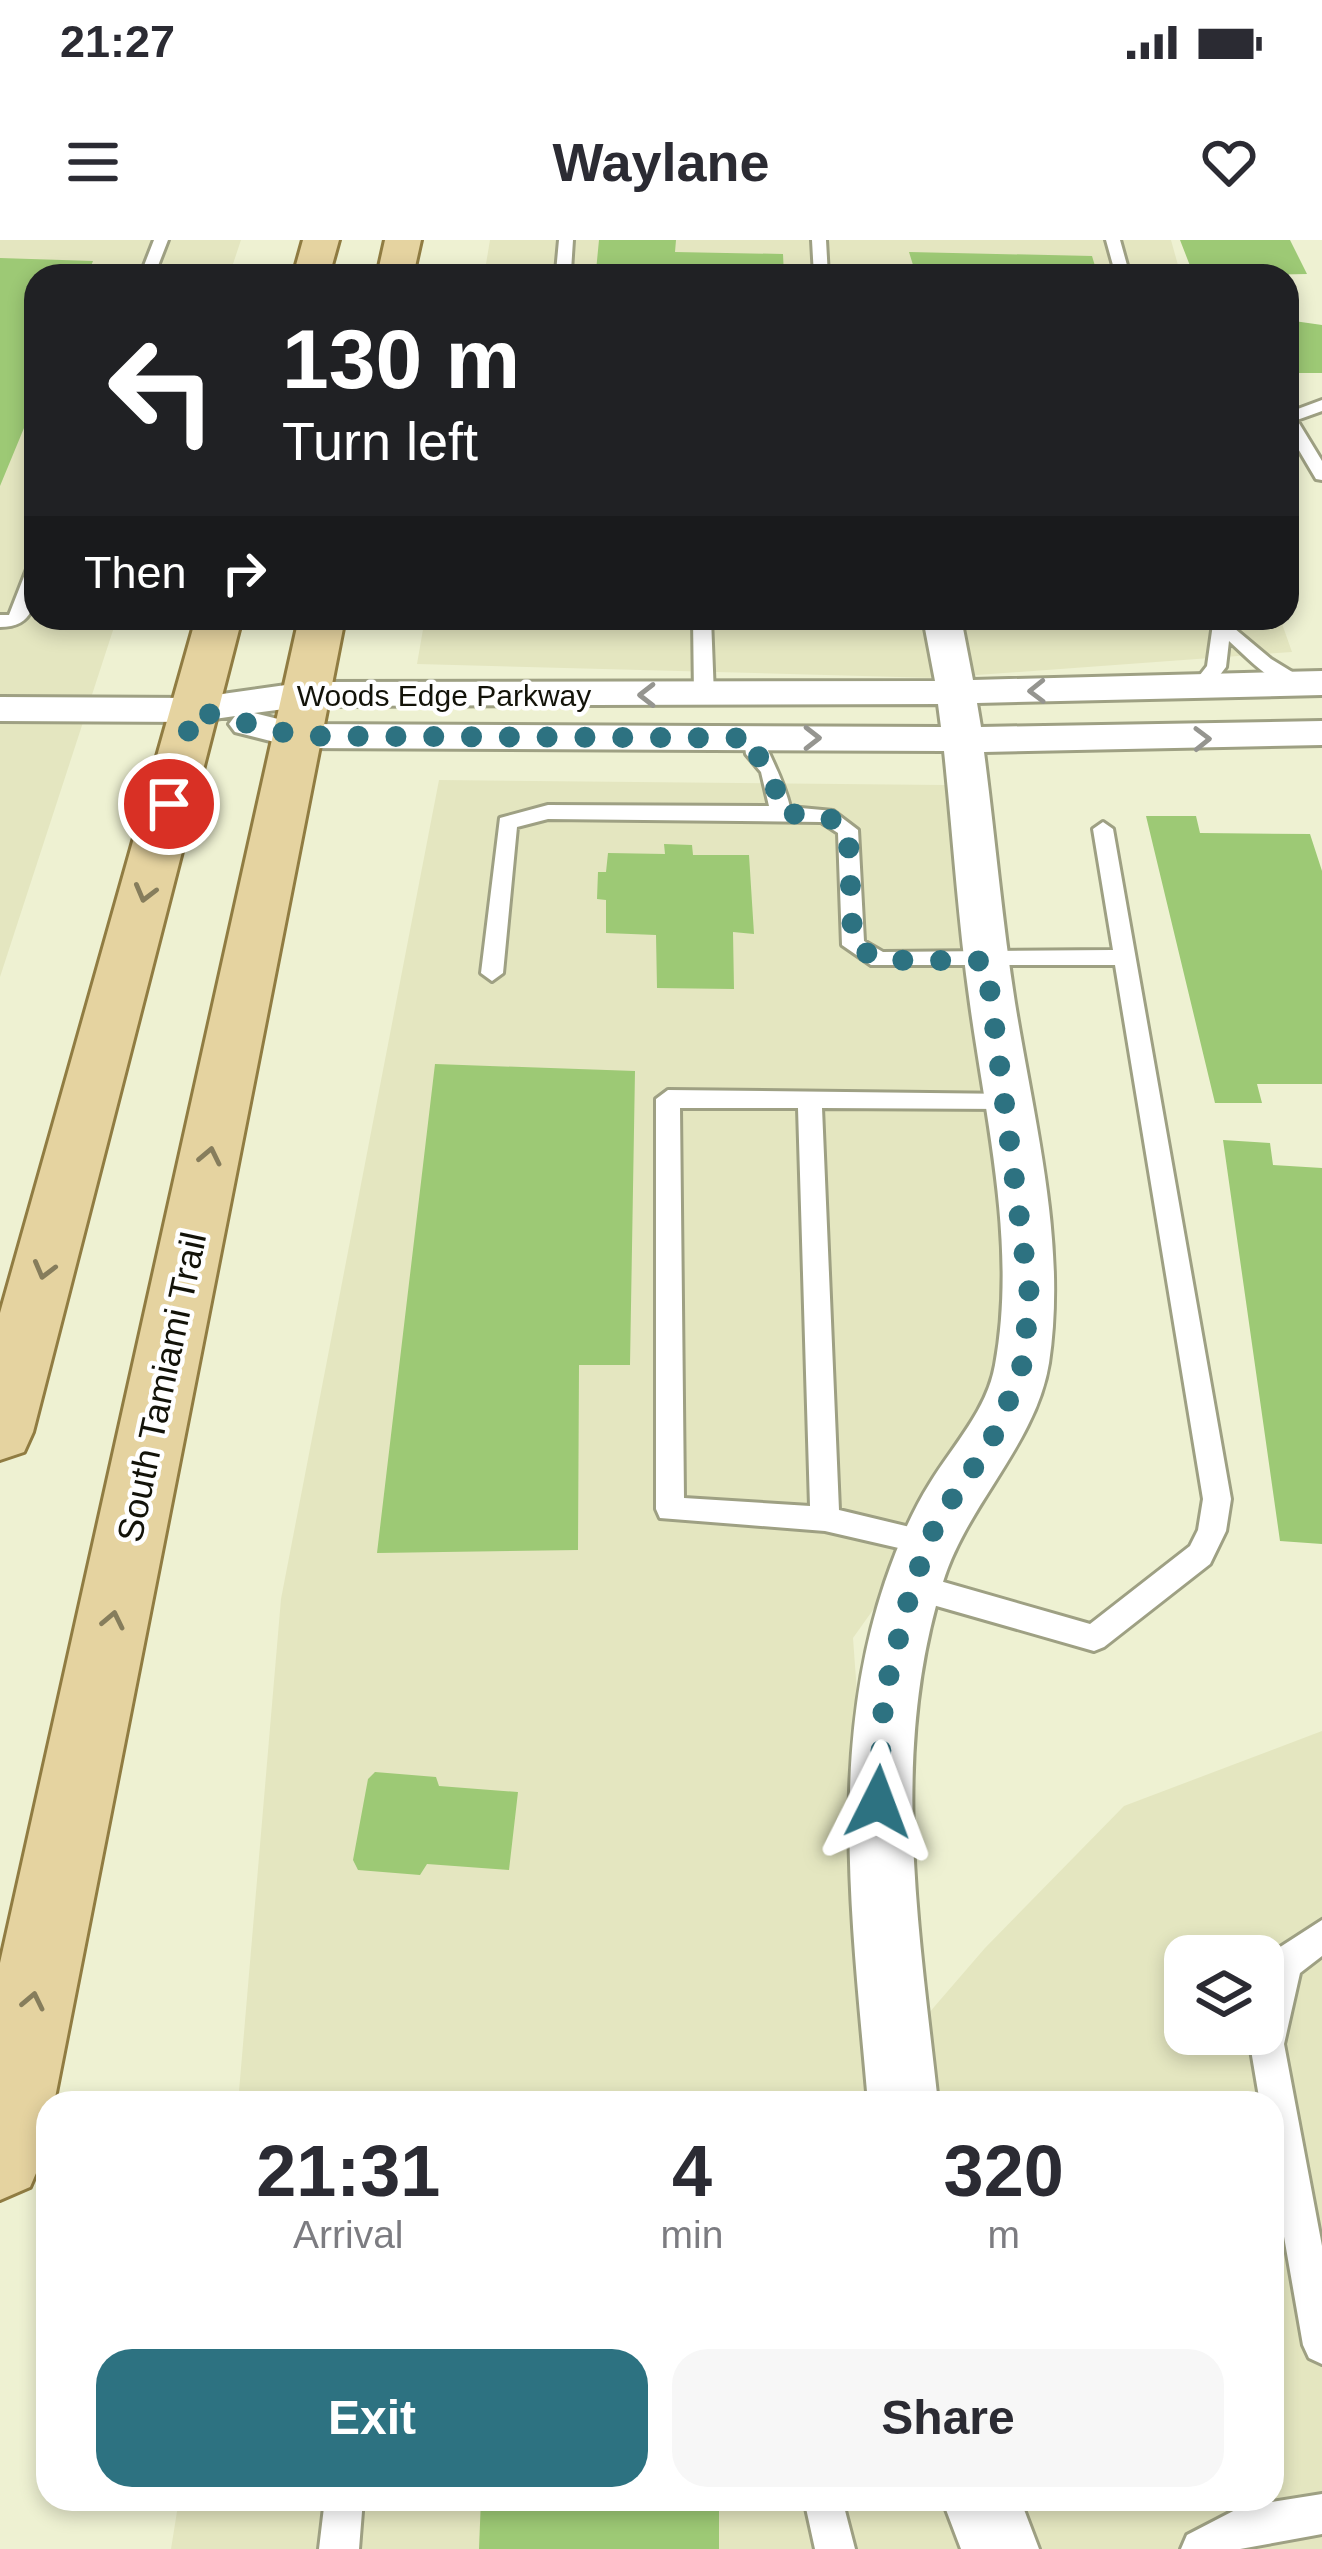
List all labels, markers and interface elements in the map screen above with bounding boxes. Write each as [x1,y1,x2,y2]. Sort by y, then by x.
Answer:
text: 21:27 [60,16,175,67]
icon: menu [60,129,126,195]
icon: heart [1196,129,1262,195]
text: Waylane [552,132,770,192]
icon: left [84,312,240,468]
text: 130 m [282,312,520,406]
text: Turn left [282,411,478,471]
icon: right [211,540,277,606]
text: Then [84,547,187,598]
one-way arrow [1027,677,1046,703]
street label: Woods Edge Parkway [297,679,591,712]
one-way arrow [637,682,655,708]
one-way arrow [804,725,822,751]
one-way arrow [1193,726,1212,752]
pin [118,753,220,855]
icon: arrive [136,771,202,837]
one-way arrow [134,883,159,903]
one-way arrow [196,1146,222,1166]
street label: South Tamiami Trail [109,1229,214,1546]
one-way arrow [33,1259,58,1280]
one-way arrow [99,1610,124,1630]
position arrow [815,1739,941,1865]
map controls [1164,1935,1284,2055]
button: layers [1164,1935,1284,2055]
one-way arrow [19,1992,44,2012]
text: 21:31 [256,2131,440,2211]
text: 4 [672,2131,712,2211]
text: 320 [944,2131,1064,2211]
text: Arrival [293,2213,404,2256]
text: min [661,2213,723,2256]
text: m [987,2213,1020,2256]
button: Exit [96,2349,648,2487]
button: Share [672,2349,1224,2487]

